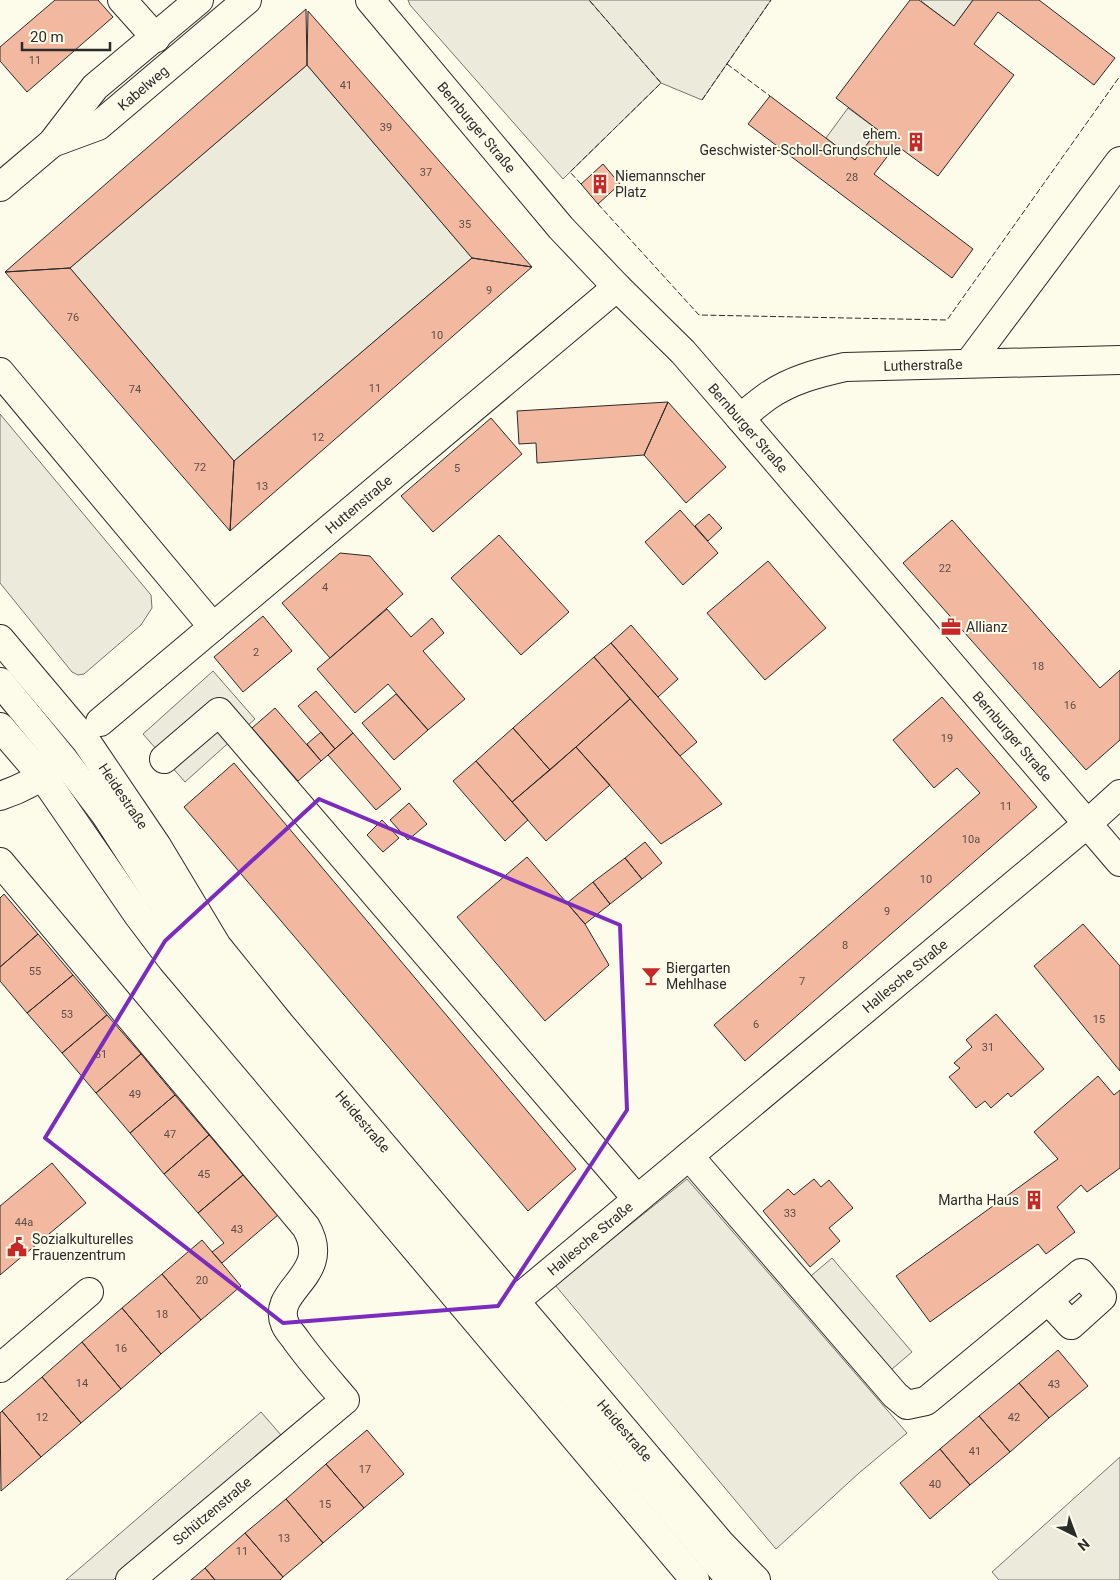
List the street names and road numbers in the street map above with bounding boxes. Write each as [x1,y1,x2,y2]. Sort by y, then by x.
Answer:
street label: Kabelweg [115,62,171,114]
street label: Bernburger Straße [434,79,519,176]
street label: Lutherstraße [883,356,963,374]
street label: Bernburger Straße [705,380,791,476]
street label: Huttenstraße [322,472,395,537]
street label: Bernburger Straße [970,688,1055,785]
street label: Heidestraße [95,760,151,832]
street label: Hallesche Straße [859,936,951,1016]
street label: Heidestraße [332,1087,393,1156]
street label: Hallesche Straße [544,1199,636,1279]
street label: Heidestraße [594,1396,655,1465]
street label: Schützenstraße [170,1474,254,1548]

